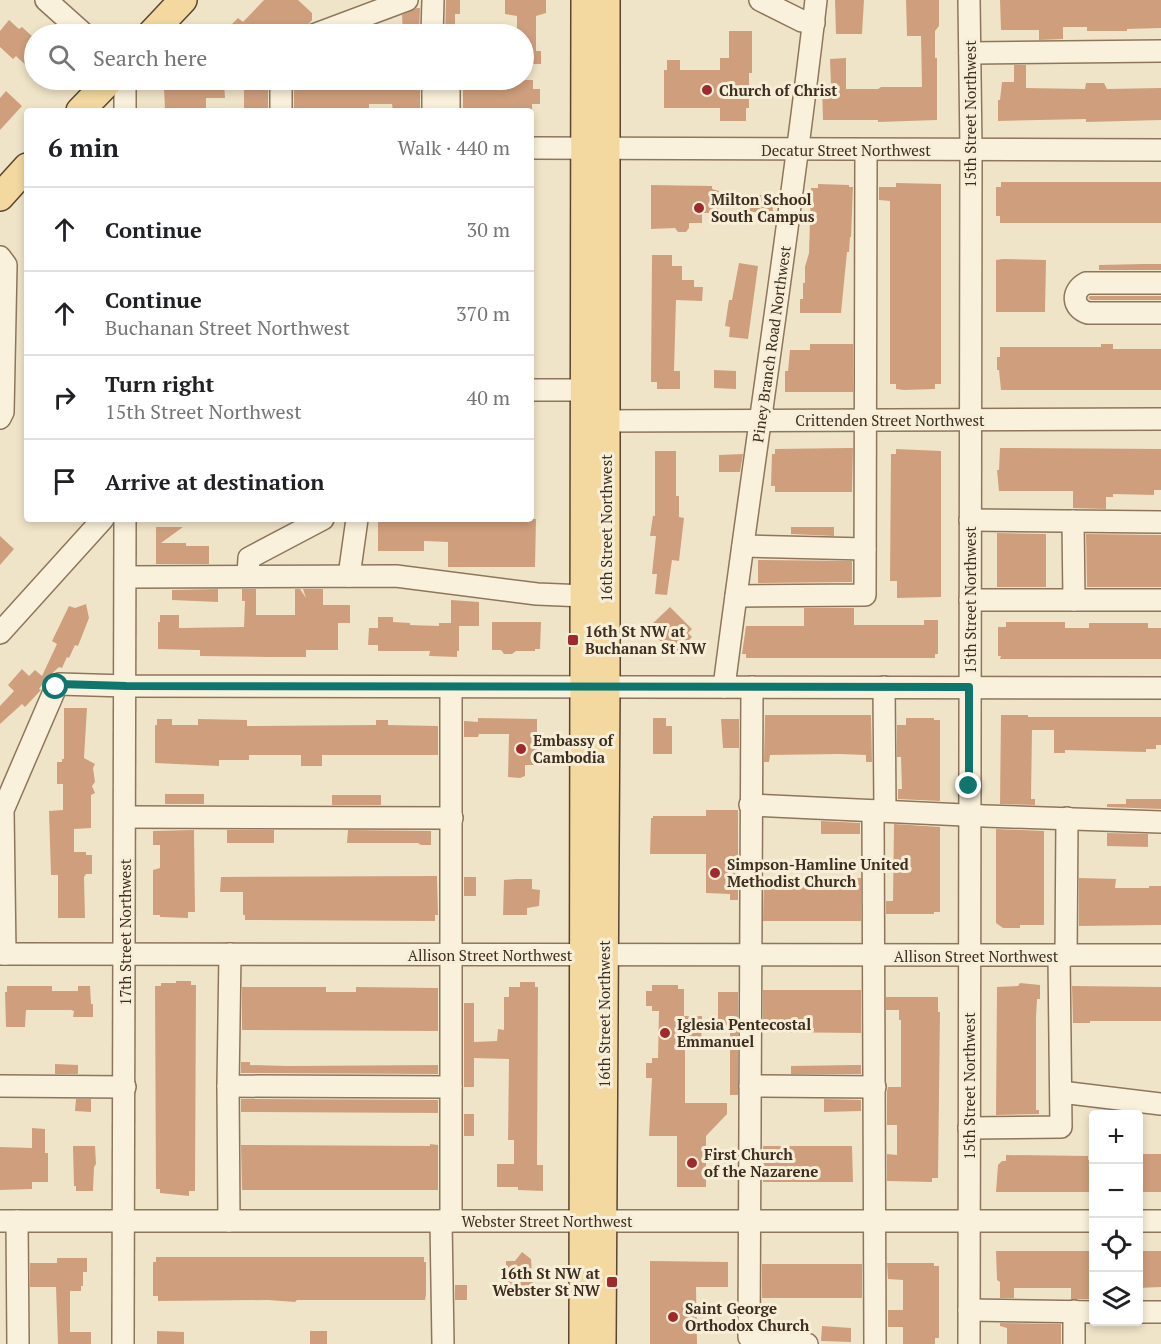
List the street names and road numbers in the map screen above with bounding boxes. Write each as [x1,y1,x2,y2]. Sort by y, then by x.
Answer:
street label: 15th Street Northwest [960,40,980,188]
street label: Decatur Street Northwest [761,140,931,160]
street label: Piney Branch Road Northwest [747,244,795,444]
street label: Crittenden Street Northwest [795,410,985,430]
street label: 16th Street Northwest [596,454,616,602]
street label: 15th Street Northwest [960,526,980,674]
street label: 17th Street Northwest [115,858,135,1005]
street label: 16th Street Northwest [594,940,614,1088]
street label: Allison Street Northwest [408,945,573,965]
street label: Allison Street Northwest [894,946,1059,966]
street label: 15th Street Northwest [959,1012,979,1160]
street label: Webster Street Northwest [461,1211,633,1231]

